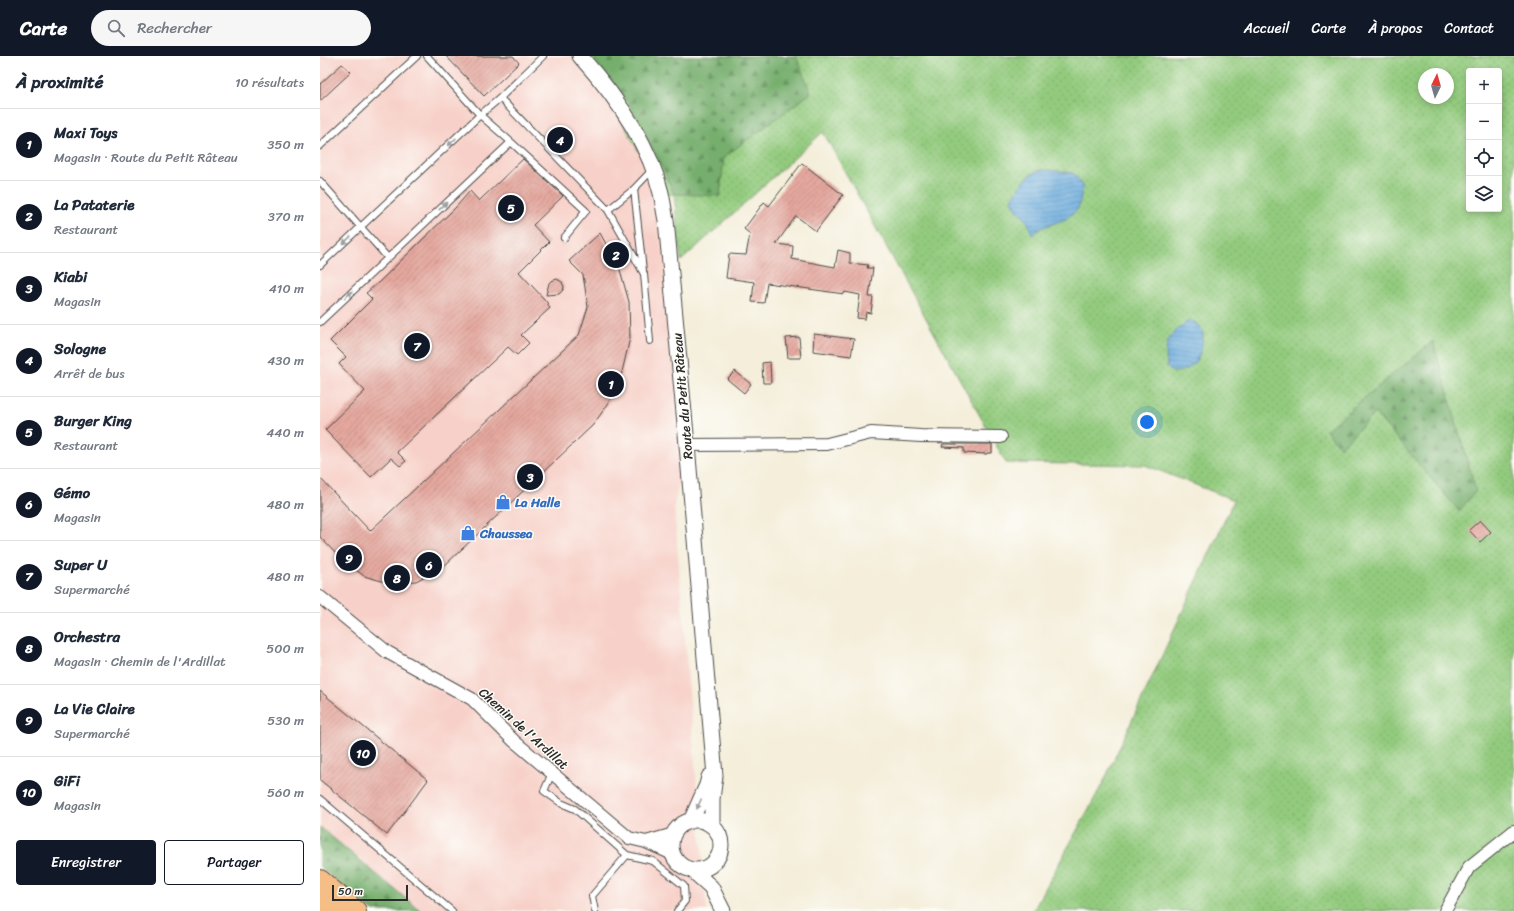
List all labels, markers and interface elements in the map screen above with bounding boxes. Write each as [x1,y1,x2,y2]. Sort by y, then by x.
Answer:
search box [91,10,371,46]
text: Carte [20,12,67,45]
text: Rechercher [137,15,212,41]
text: Accueil [1244,16,1290,41]
text: Carte [1312,16,1346,41]
text: À propos [1368,16,1422,41]
text: Contact [1444,16,1494,41]
icon: search [105,17,127,39]
text: À proximité [16,67,103,97]
north arrow [1418,68,1454,104]
map controls [1466,68,1502,212]
button: + [1466,68,1502,104]
text: 10 résultats [235,71,304,94]
button: − [1466,104,1502,140]
text: Maxi Toys [54,120,117,146]
pin: 4 [547,125,573,155]
text: 1 [26,133,32,156]
text: 350 m [267,133,304,156]
one-way arrow [447,137,456,146]
button: locate [1466,140,1502,176]
text: Magasin · Route du Petit Râteau [54,146,238,169]
button: layers [1466,176,1502,212]
text: La Pataterie [54,192,135,218]
pin: 5 [498,193,524,223]
one-way arrow [438,201,448,211]
text: 2 [25,205,33,228]
text: 370 m [268,205,304,228]
text: Restaurant [54,218,118,241]
one-way arrow [342,236,352,245]
pin: 2 [603,240,629,270]
text: Kiabi [54,264,87,290]
text: 3 [25,277,33,300]
text: 410 m [269,277,304,300]
text: Magasin [54,290,101,313]
one-way arrow [343,291,353,300]
pin: 7 [404,331,430,361]
street label: Route du Petit Râteau [666,332,699,460]
text: Sologne [54,336,106,362]
text: 4 [25,349,33,372]
text: 430 m [267,349,304,372]
text: Arrêt de bus [54,362,125,385]
pin: 1 [598,369,624,399]
text: Burger King [54,408,132,434]
your location [1137,412,1157,432]
text: 5 [25,421,33,444]
text: 440 m [266,421,304,444]
text: Restaurant [54,434,118,457]
pin: 3 [517,462,543,492]
text: Gémo [54,480,90,506]
place label: La Halle [515,491,561,514]
text: 6 [25,493,33,516]
text: 480 m [266,493,304,516]
shop icon: La Halle [494,493,512,511]
text: Magasin [54,506,101,529]
place label: Chaussea [479,522,533,545]
shop icon: Chaussea [459,524,477,542]
pin: 9 [336,543,362,573]
pin: 6 [416,550,442,580]
text: Super U [54,552,107,578]
pin: 8 [384,563,410,593]
text: 7 [25,565,33,588]
text: 480 m [266,565,304,588]
text: Supermarché [54,578,130,601]
text: Orchestra [54,624,120,650]
text: 8 [25,637,33,660]
text: 500 m [266,637,304,660]
text: Magasin · Chemin de l'Ardillat [54,650,226,673]
street label: Chemin de l'Ardillat [473,681,574,775]
text: La Vie Claire [54,696,135,722]
text: 9 [25,709,33,732]
text: 530 m [267,709,304,732]
text: Supermarché [54,722,130,745]
pin: 10 [350,738,376,768]
text: GiFi [54,768,80,794]
text: 10 [22,781,36,804]
text: 560 m [267,781,304,804]
text: Magasin [54,794,101,817]
one-way arrow [696,798,702,809]
button: Enregistrer [16,840,156,885]
button: Partager [164,840,304,885]
text: 50 m [338,882,363,901]
scale bar [332,883,408,902]

